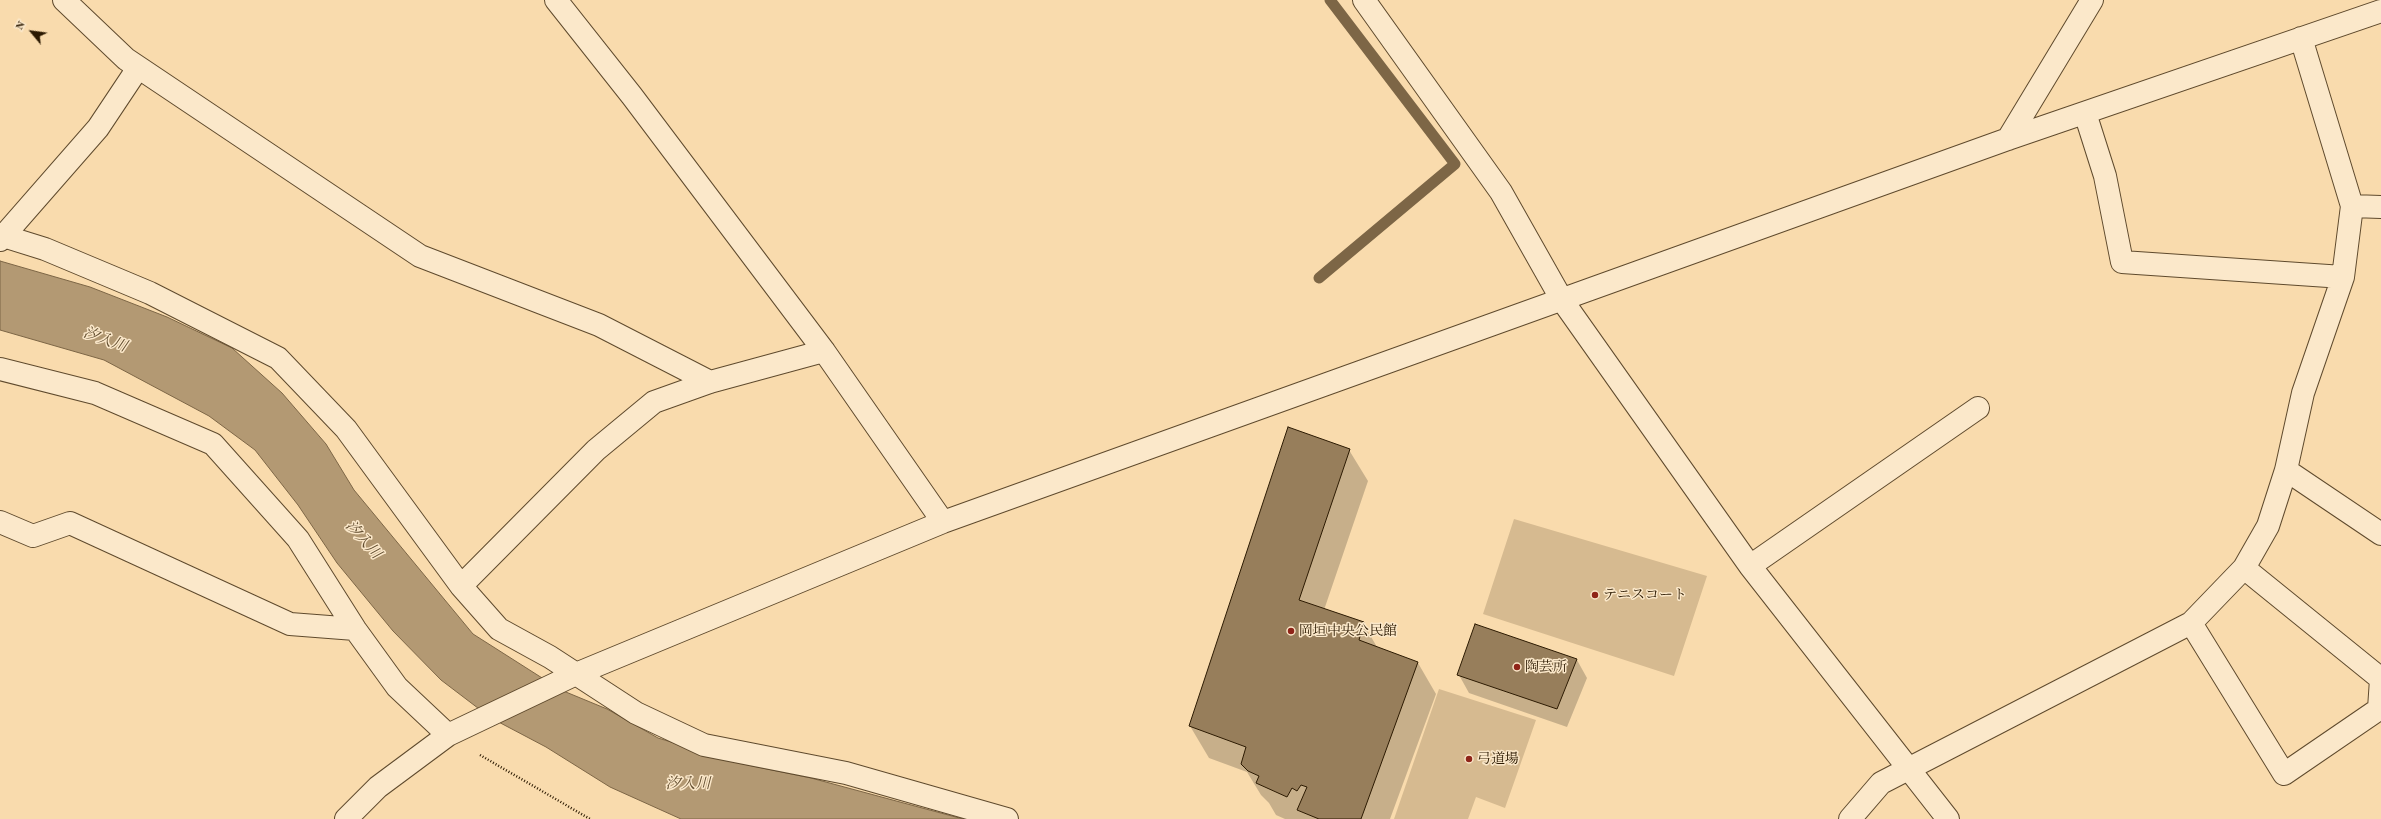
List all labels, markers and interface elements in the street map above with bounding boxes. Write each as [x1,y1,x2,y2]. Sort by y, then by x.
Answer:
north arrow [12,12,52,52]
text: N [14,20,28,32]
water label: 汐入川 [81,324,129,356]
water label: 汐入川 [341,517,385,563]
place label: テニスコート [1603,587,1687,603]
marker: テニスコート [1590,590,1600,600]
place label: 岡垣中央公民館 [1299,623,1397,639]
marker: 岡垣中央公民館 [1286,626,1296,636]
place label: 陶芸所 [1525,659,1567,675]
marker: 陶芸所 [1512,662,1522,672]
place label: 弓道場 [1477,751,1519,767]
marker: 弓道場 [1464,754,1474,764]
water label: 汐入川 [666,775,710,793]

